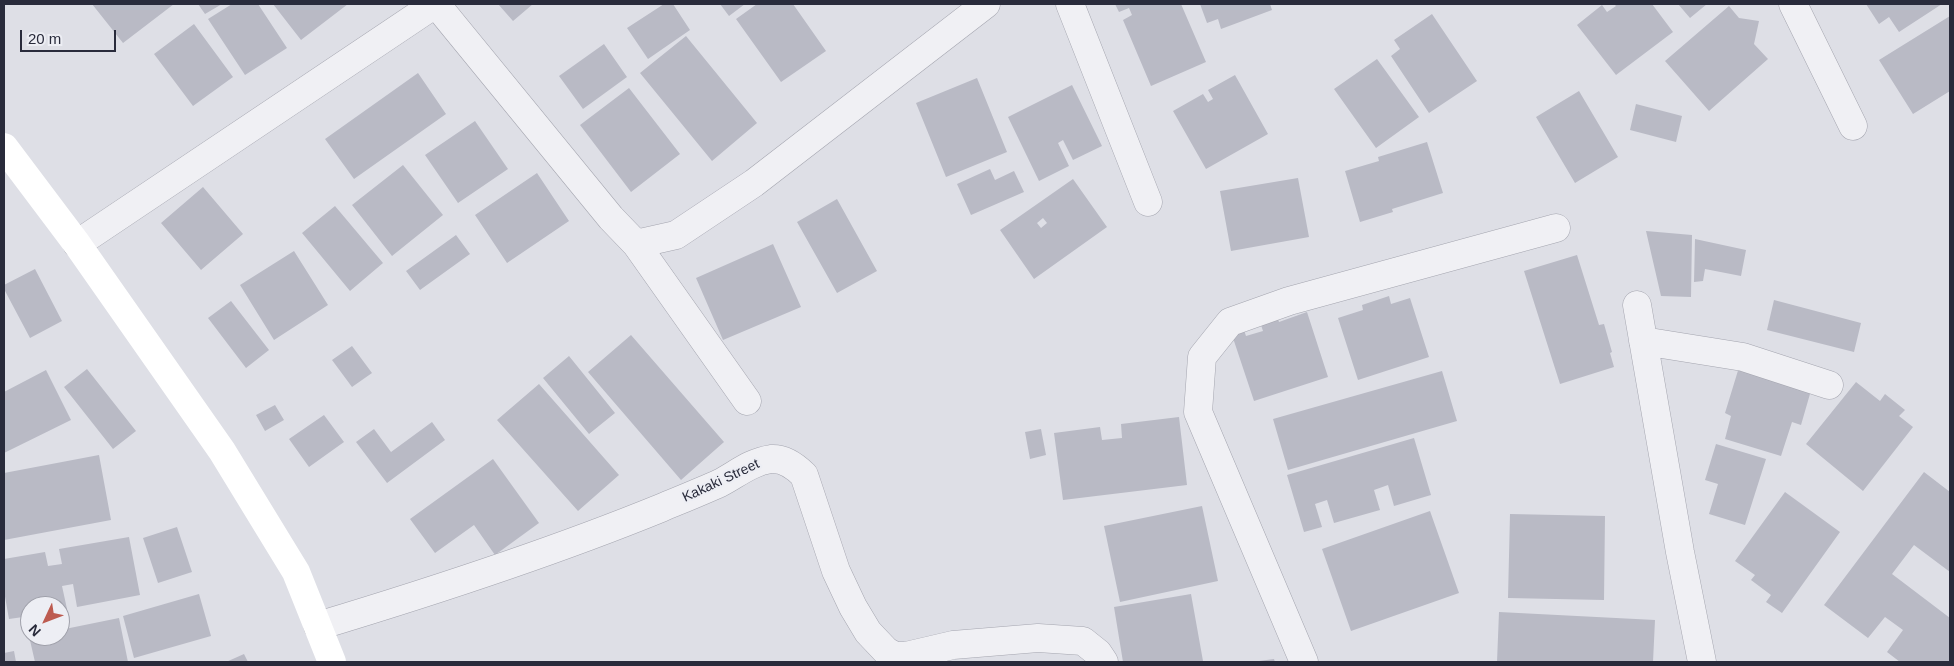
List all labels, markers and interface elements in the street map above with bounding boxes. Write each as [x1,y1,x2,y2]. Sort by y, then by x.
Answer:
scale bar [22,20,119,52]
text: 20 m [28,30,61,47]
street label: Kakaki Street [680,456,762,506]
north arrow [20,596,70,646]
text: N [25,621,44,640]

